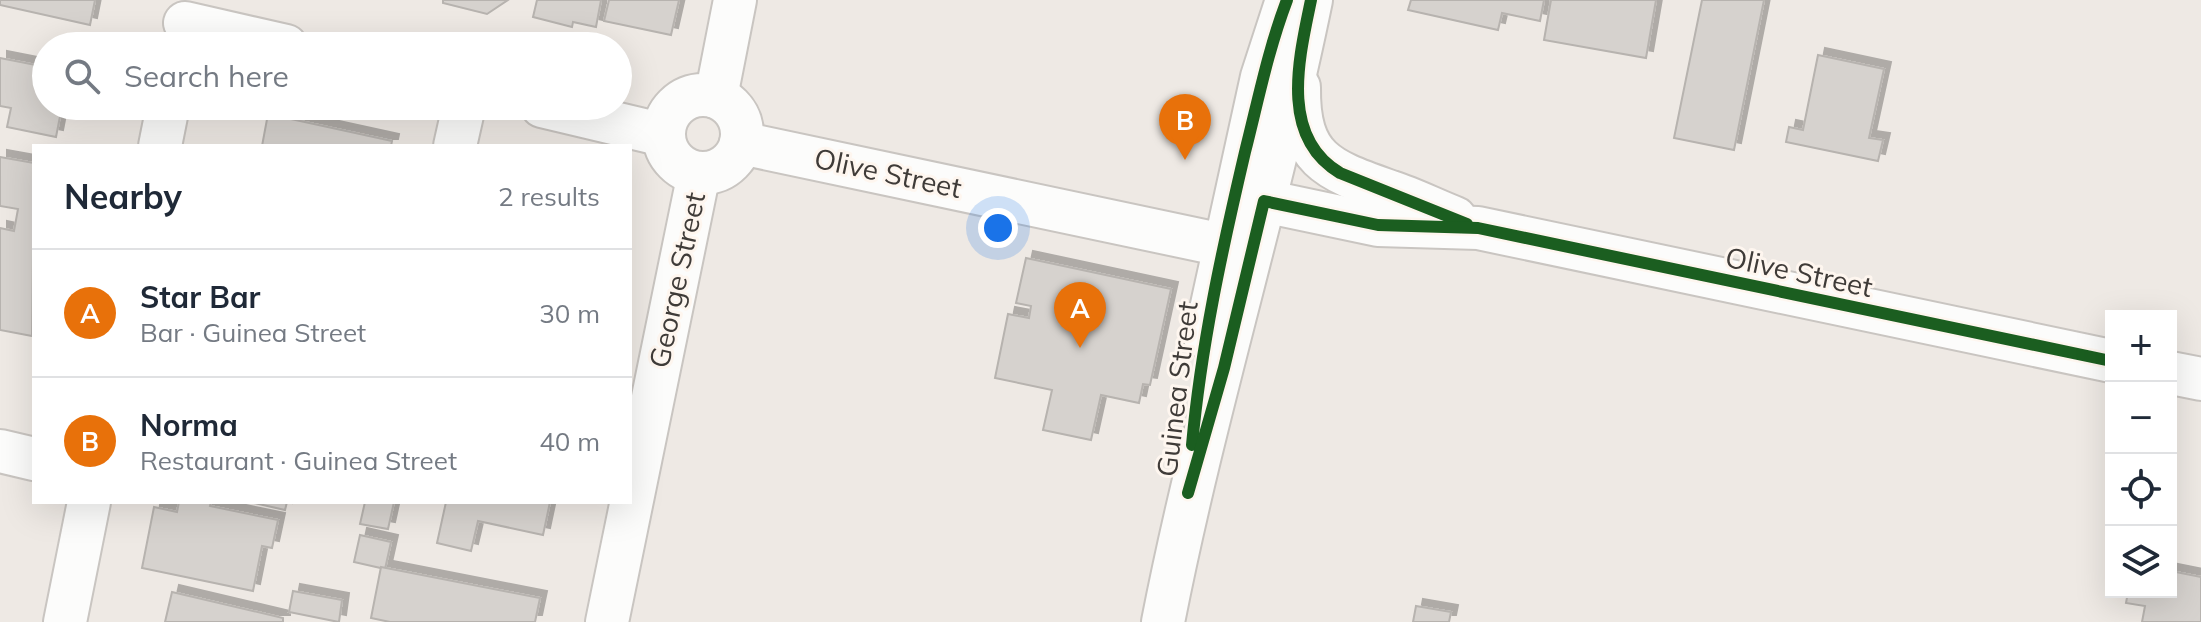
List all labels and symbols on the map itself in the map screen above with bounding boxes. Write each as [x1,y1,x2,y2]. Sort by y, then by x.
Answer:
pin: B [1159,94,1211,160]
street label: Olive Street [811,140,965,205]
street label: George Street [641,189,712,371]
your location [978,208,1018,248]
street label: Olive Street [1722,239,1876,304]
pin: A [1054,282,1106,348]
street label: Guinea Street [1148,299,1205,479]

